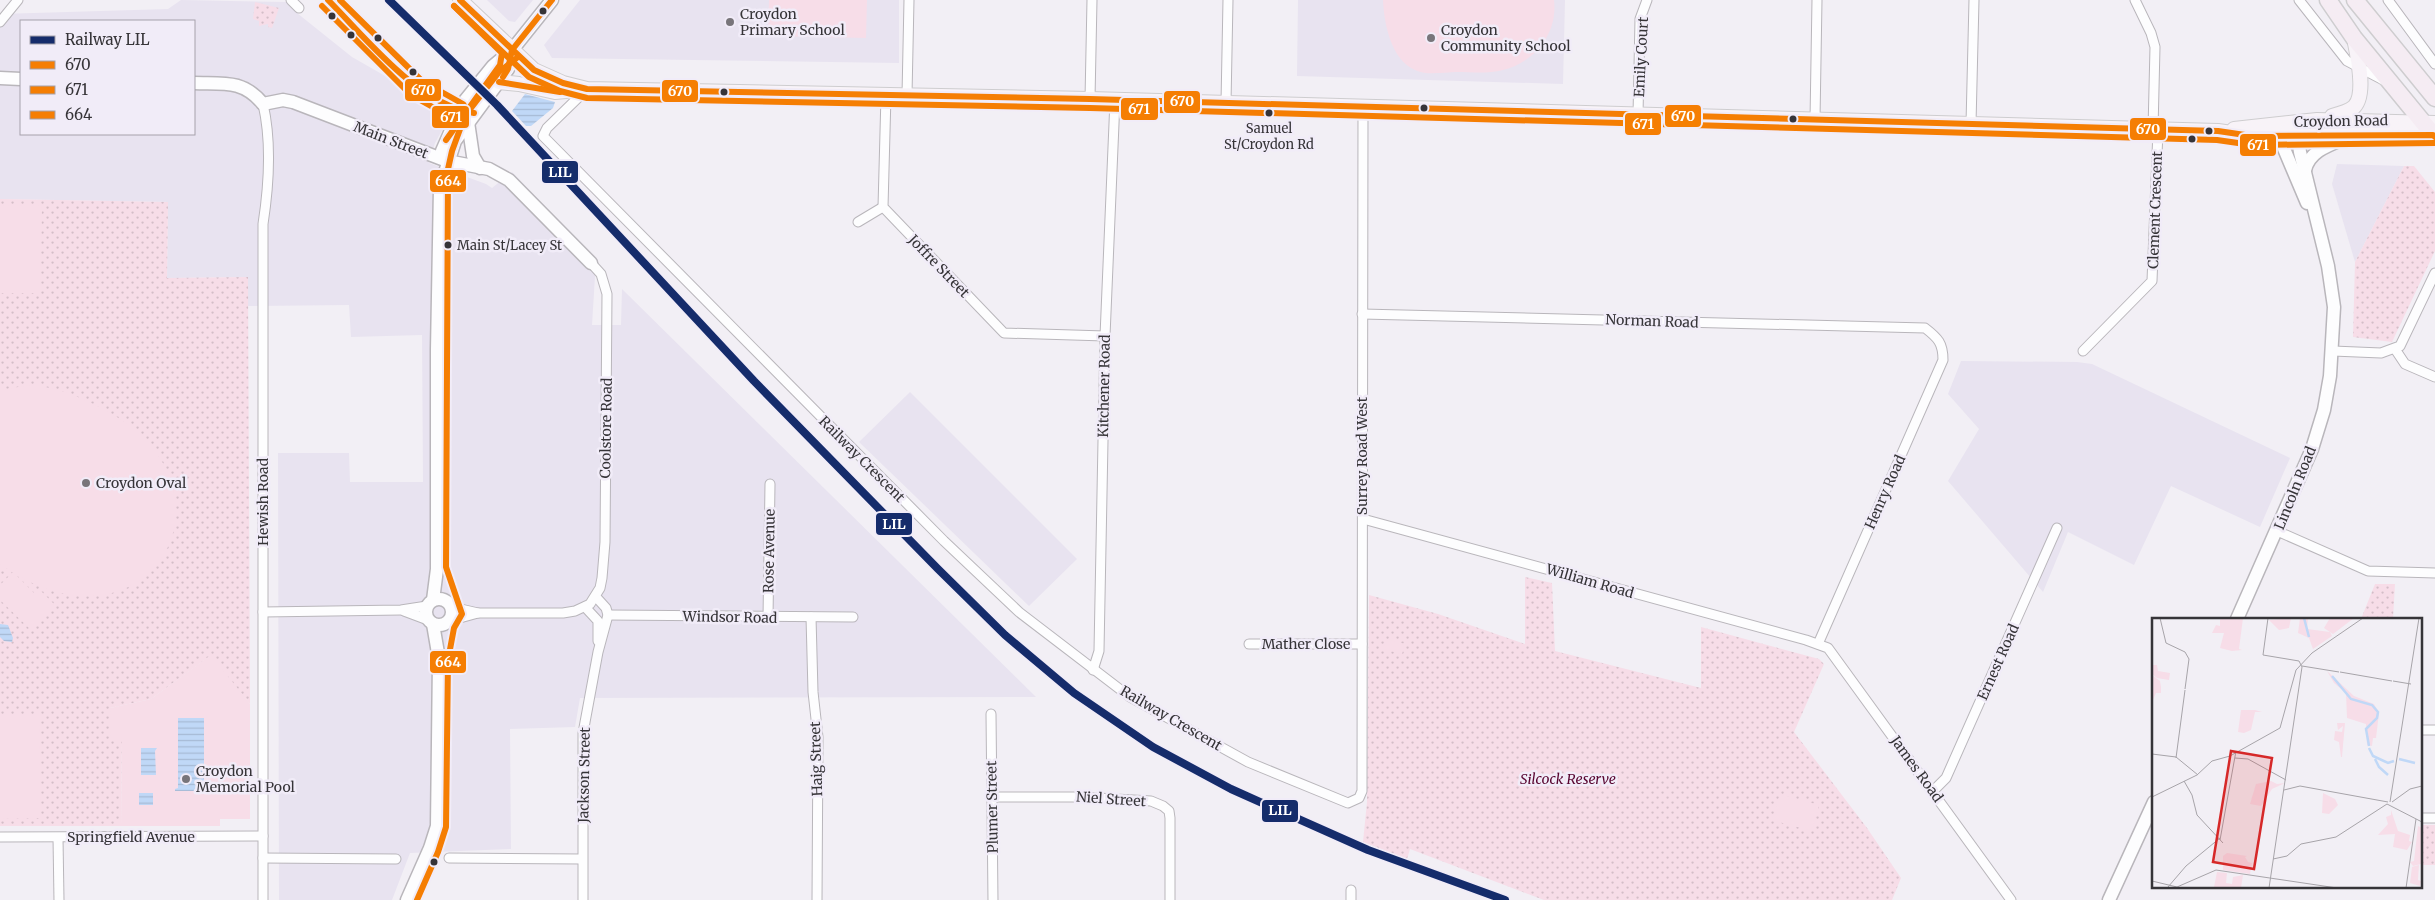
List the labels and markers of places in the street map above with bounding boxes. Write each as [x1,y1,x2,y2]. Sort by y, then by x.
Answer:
place label: Croydon Primary School [740,5,845,39]
unlabelled marker [538,6,548,16]
unlabelled marker [327,11,337,21]
marker: Croydon Primary School [724,16,736,28]
place label: Croydon Community School [1441,21,1571,55]
unlabelled marker [346,30,356,40]
marker: Croydon Community School [1425,32,1437,44]
unlabelled marker [373,33,383,43]
unlabelled marker [408,67,418,77]
unlabelled marker [719,87,729,97]
unlabelled marker [1419,103,1429,113]
marker: Samuel St/Croydon Rd [1264,108,1274,118]
unlabelled marker [1788,114,1798,124]
place label: Samuel St/Croydon Rd [1224,120,1314,153]
unlabelled marker [2204,126,2214,136]
unlabelled marker [2187,134,2197,144]
place label: Main St/Lacey St [457,237,562,254]
marker: Main St/Lacey St [443,240,453,250]
place label: Croydon Oval [96,474,187,492]
marker: Croydon Oval [80,477,92,489]
place label: Croydon Memorial Pool [196,762,295,796]
marker: Croydon Memorial Pool [180,773,192,785]
unlabelled marker [429,857,439,867]

